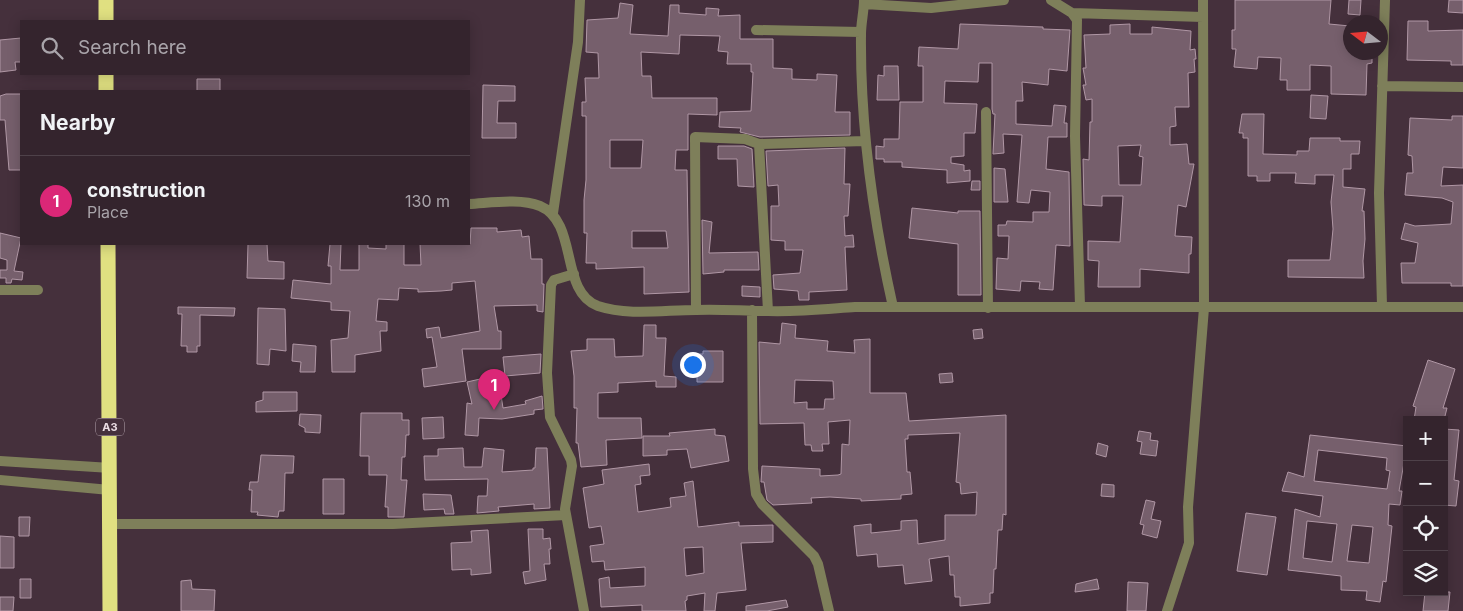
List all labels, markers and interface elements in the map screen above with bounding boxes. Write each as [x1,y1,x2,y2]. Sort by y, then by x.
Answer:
north arrow [1343,15,1388,60]
search box [20,20,470,75]
icon: search [38,34,66,62]
text: Search here [78,36,187,59]
text: Nearby [40,110,115,135]
text: construction [87,179,206,202]
text: 1 [53,191,59,211]
text: 130 m [405,191,450,211]
text: Place [87,202,129,222]
your location [680,352,706,378]
pin: 1 [478,369,510,410]
map controls [1403,416,1448,596]
button: + [1403,416,1448,461]
road number: A3 [96,418,124,436]
button: − [1403,461,1448,506]
button: locate [1403,506,1448,551]
button: layers [1403,551,1448,596]

